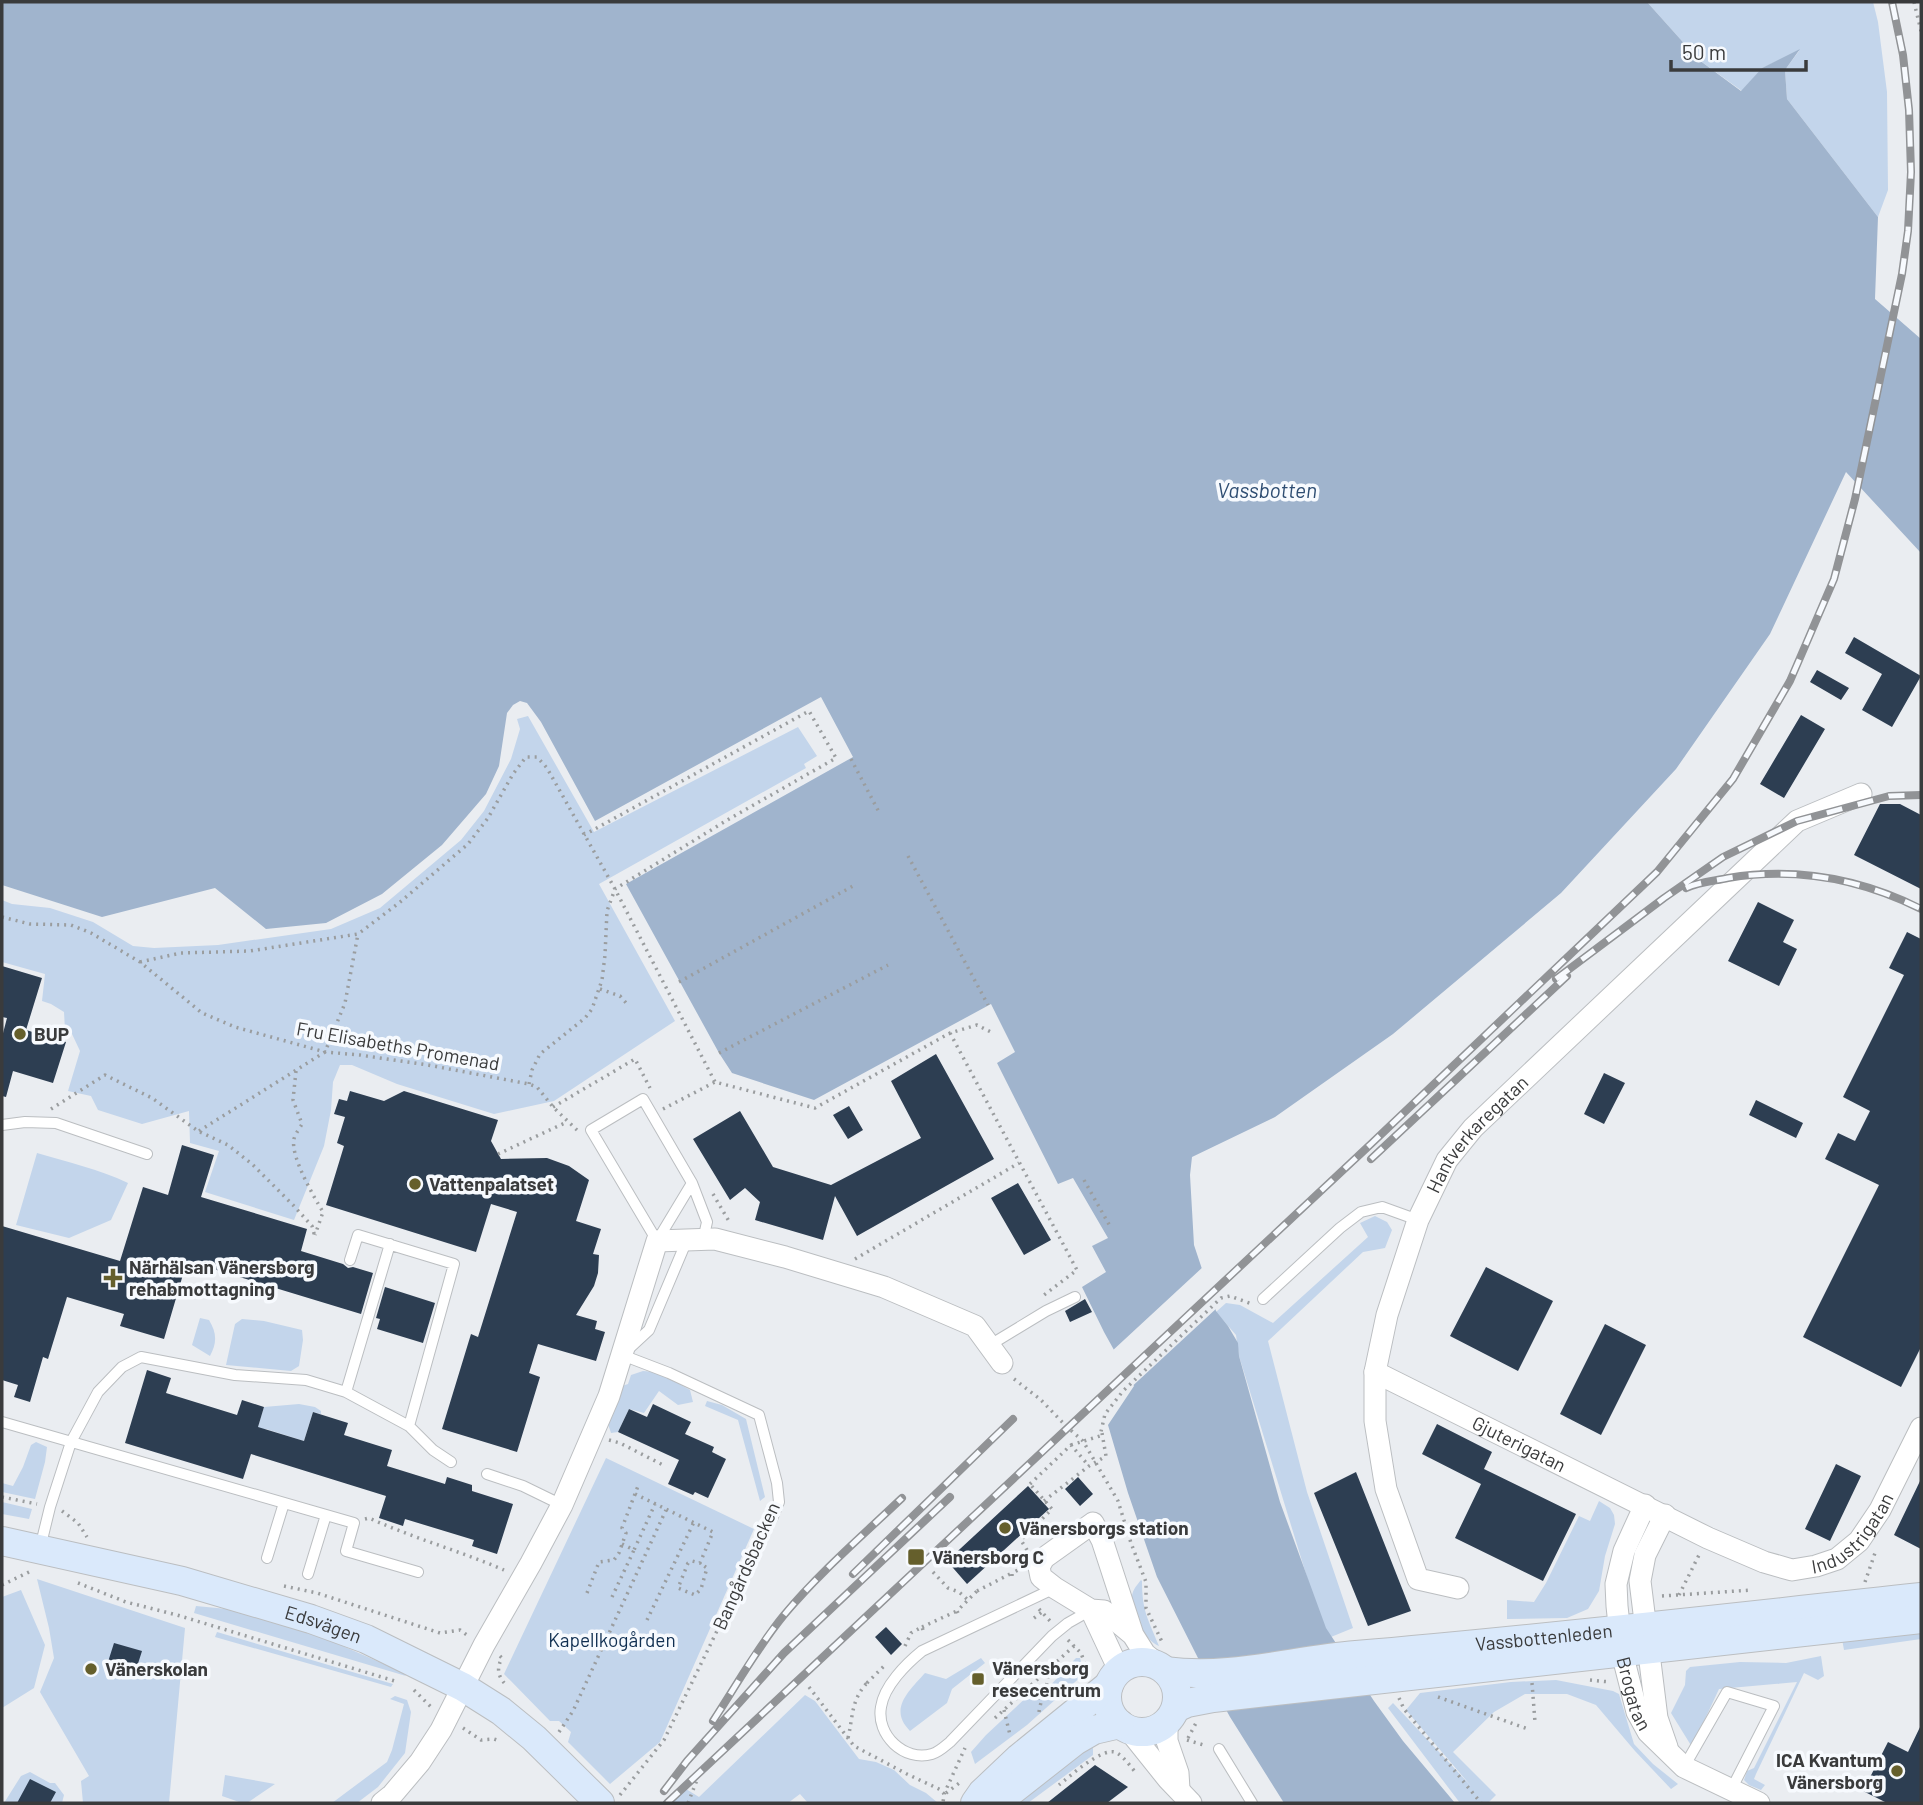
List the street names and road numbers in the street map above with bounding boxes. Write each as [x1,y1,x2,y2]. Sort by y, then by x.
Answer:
street label: Fru Elisabeths Promenad [295,1016,501,1075]
street label: Hantverkaregatan [1421,1070,1532,1196]
street label: Gjuterigatan [1469,1410,1570,1476]
street label: Industrigatan [1810,1489,1898,1578]
street label: Bangårdsbacken [707,1498,784,1633]
street label: Edsvägen [282,1600,365,1647]
street label: Vassbottenleden [1474,1618,1614,1655]
street label: Brogatan [1612,1654,1657,1734]

